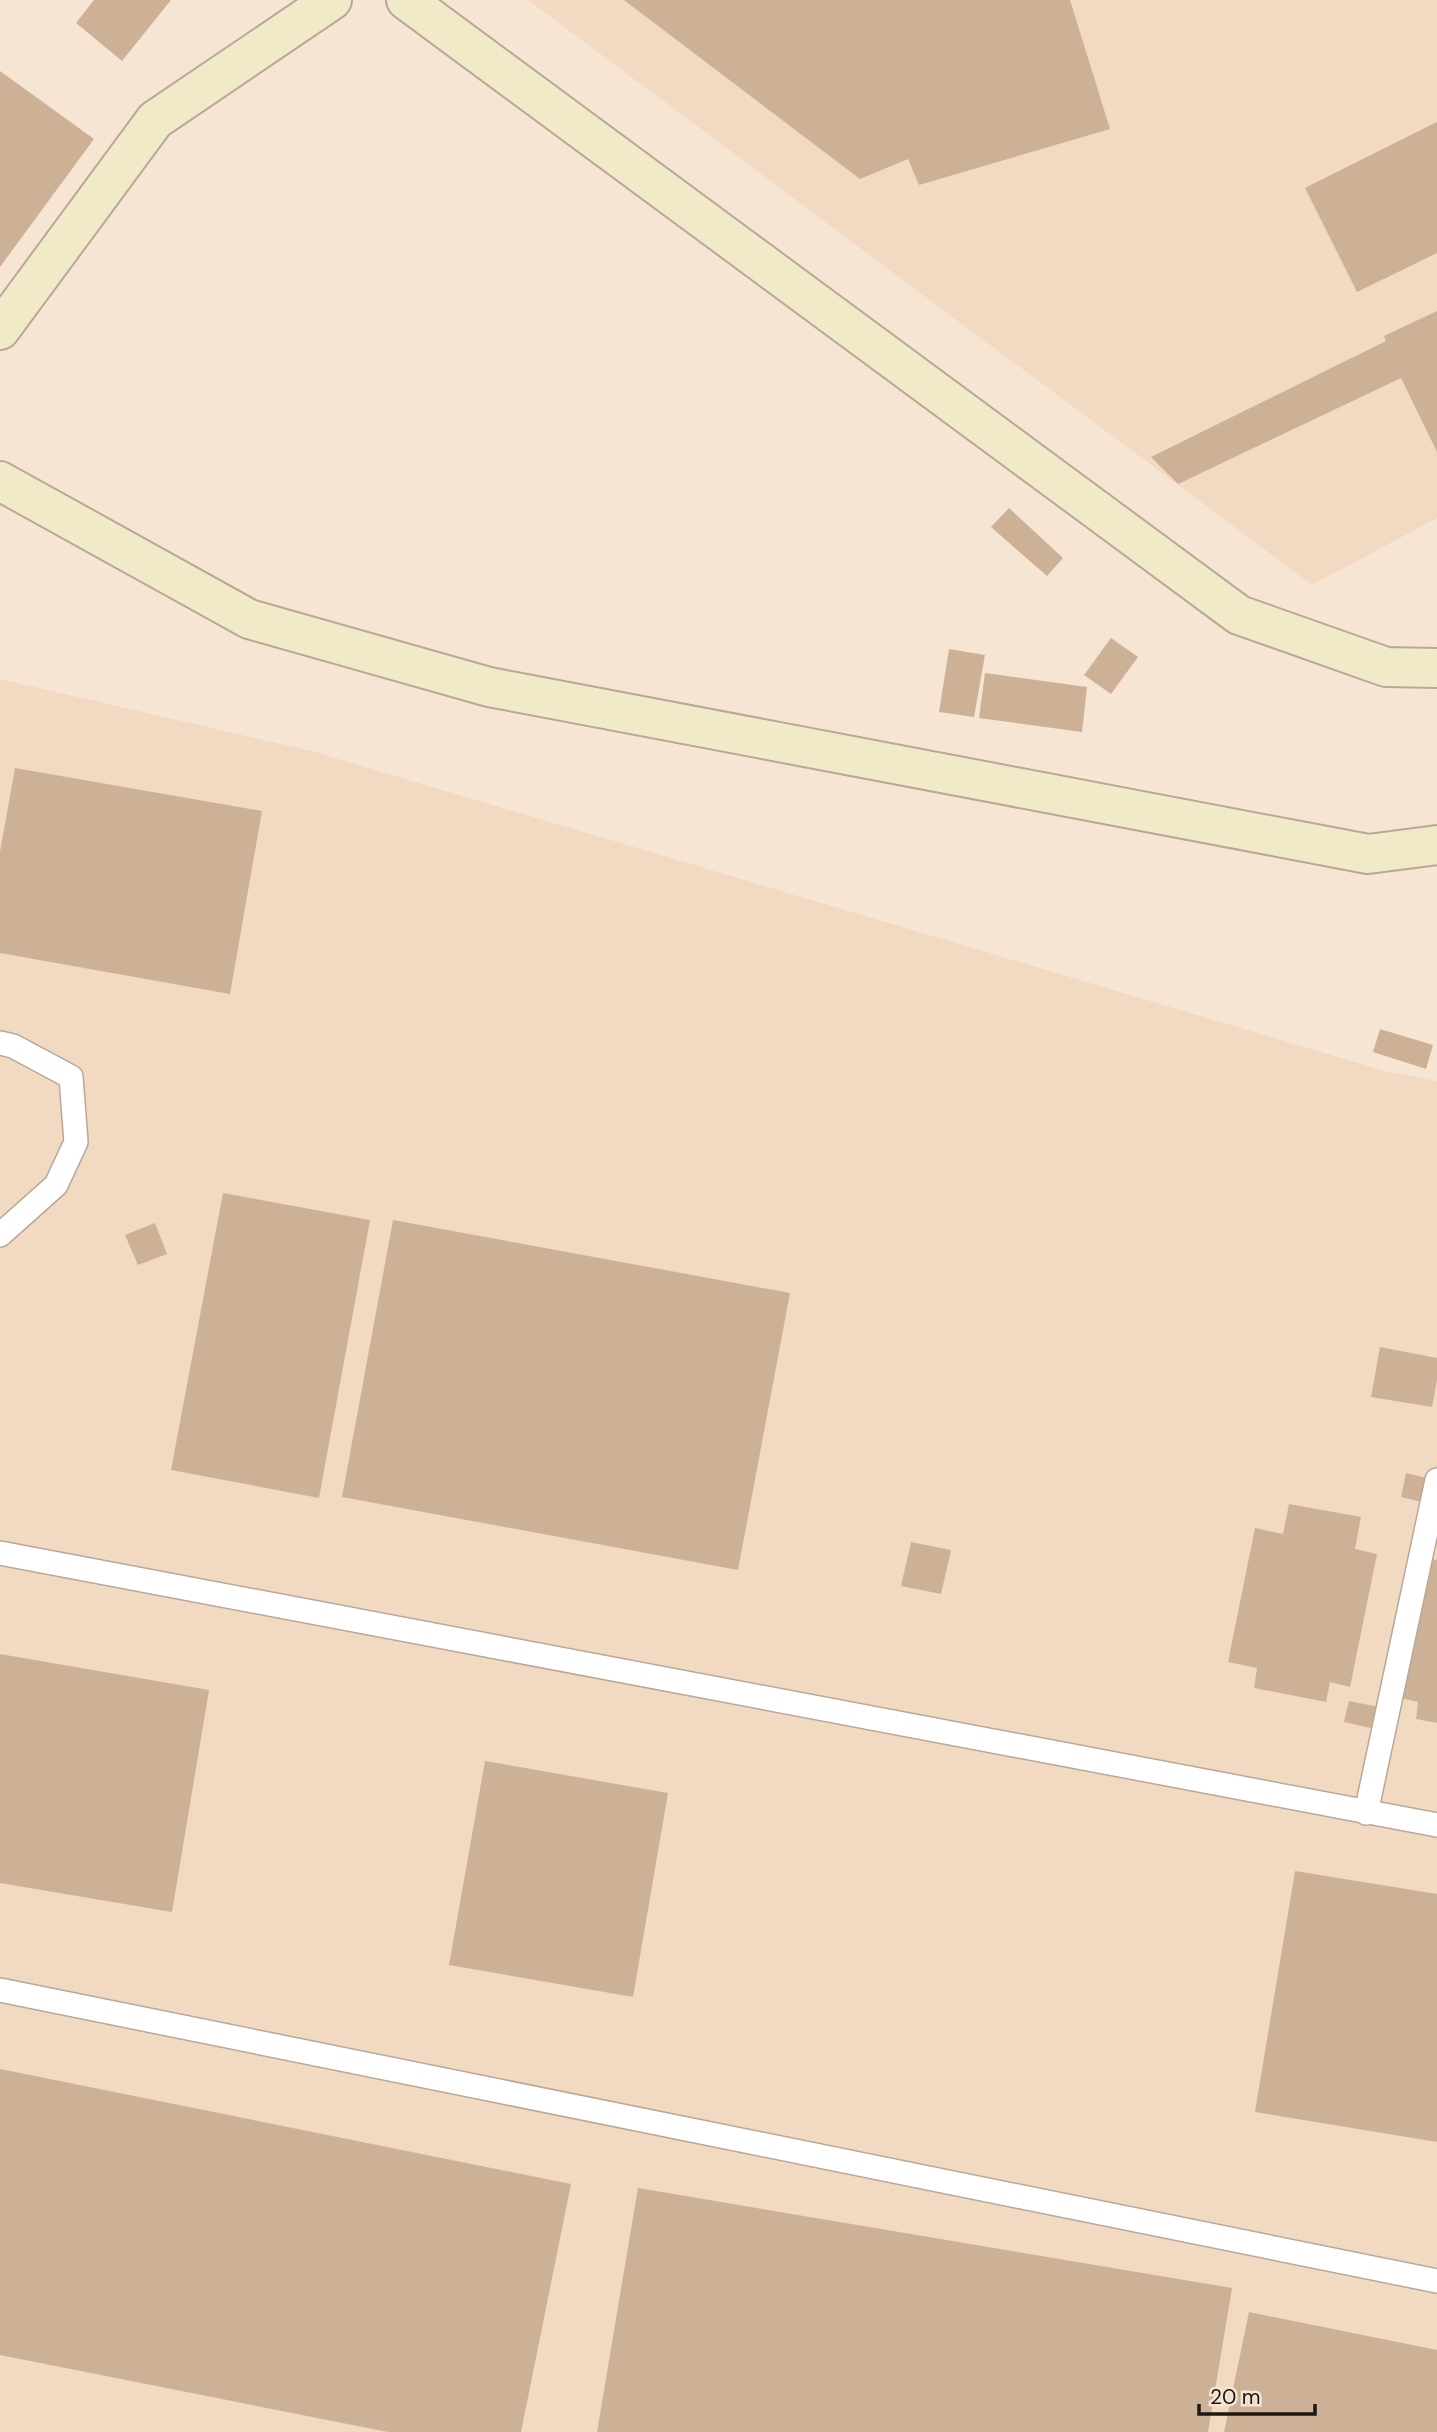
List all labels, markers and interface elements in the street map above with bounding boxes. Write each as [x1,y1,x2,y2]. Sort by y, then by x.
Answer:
scale bar [1199,2372,1314,2416]
text: 20 m [1210,2383,1261,2411]

